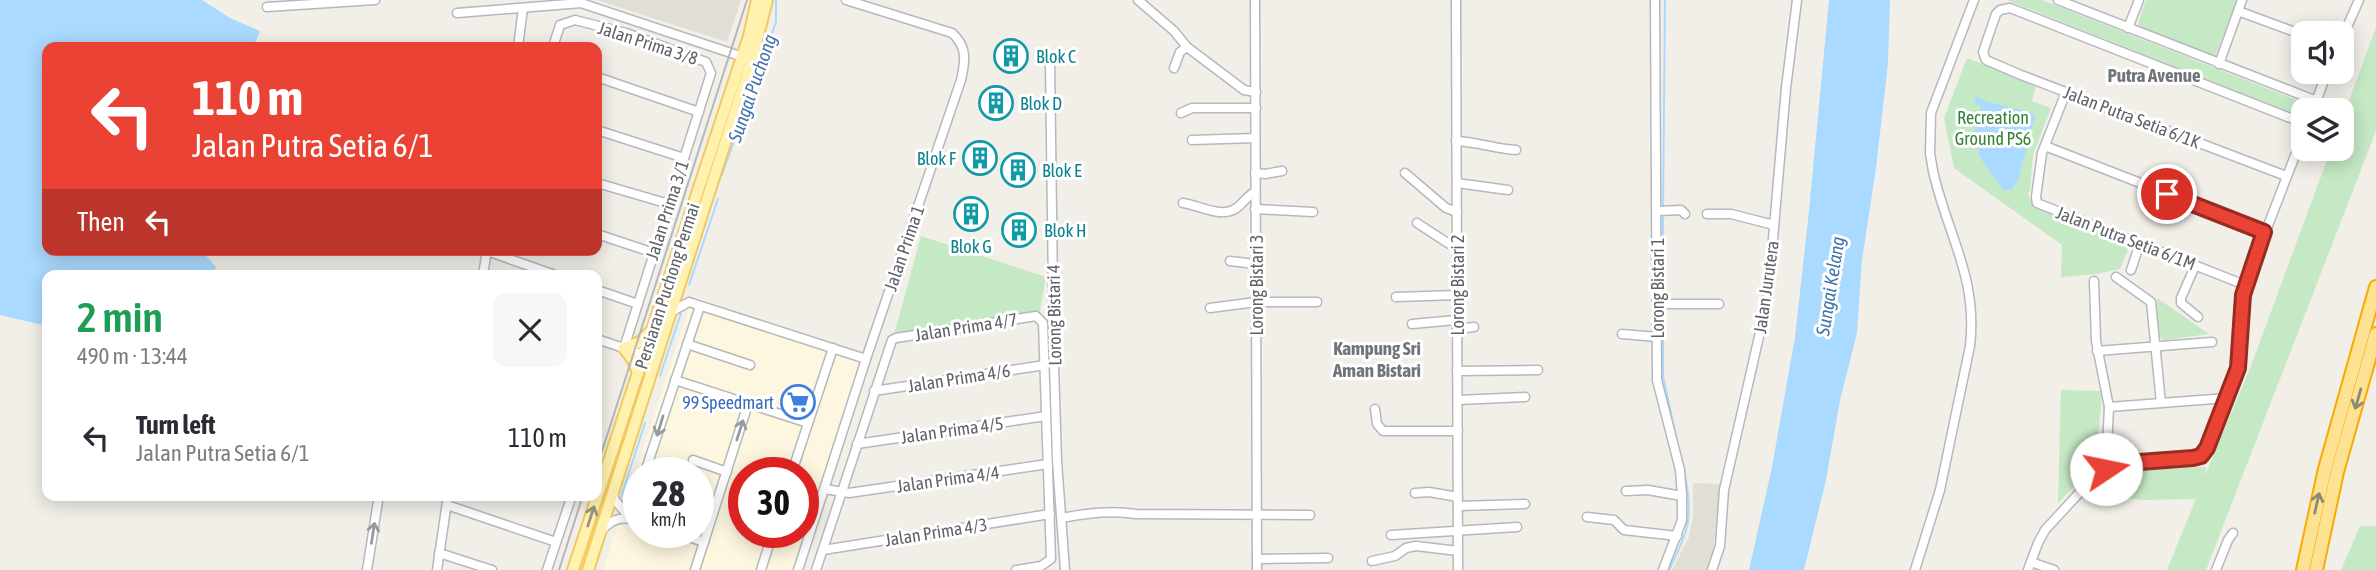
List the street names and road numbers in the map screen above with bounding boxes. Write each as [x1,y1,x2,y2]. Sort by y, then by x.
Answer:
street label: Jalan Prima 3/8 [596,17,700,69]
street label: Jalan Putra Setia 6/1K [2061,81,2203,153]
street label: Jalan Prima 3/1 [641,158,693,262]
street label: Persiaran Puchong Permai [630,200,704,372]
street label: Jalan Putra Setia 6/1M [2053,202,2199,274]
street label: Jalan Prima 1 [880,203,928,293]
street label: Lorong Bistari 3 [1246,234,1267,336]
street label: Lorong Bistari 2 [1447,234,1468,336]
street label: Lorong Bistari 1 [1647,237,1668,339]
street label: Jalan Jurutera [1749,239,1783,335]
street label: Lorong Bistari 4 [1043,264,1065,366]
street label: Jalan Prima 4/7 [913,309,1019,345]
street label: Jalan Prima 4/6 [906,360,1012,396]
street label: Jalan Prima 4/5 [899,412,1005,448]
street label: Jalan Prima 4/4 [895,461,1001,497]
street label: Jalan Prima 4/3 [883,514,989,550]

